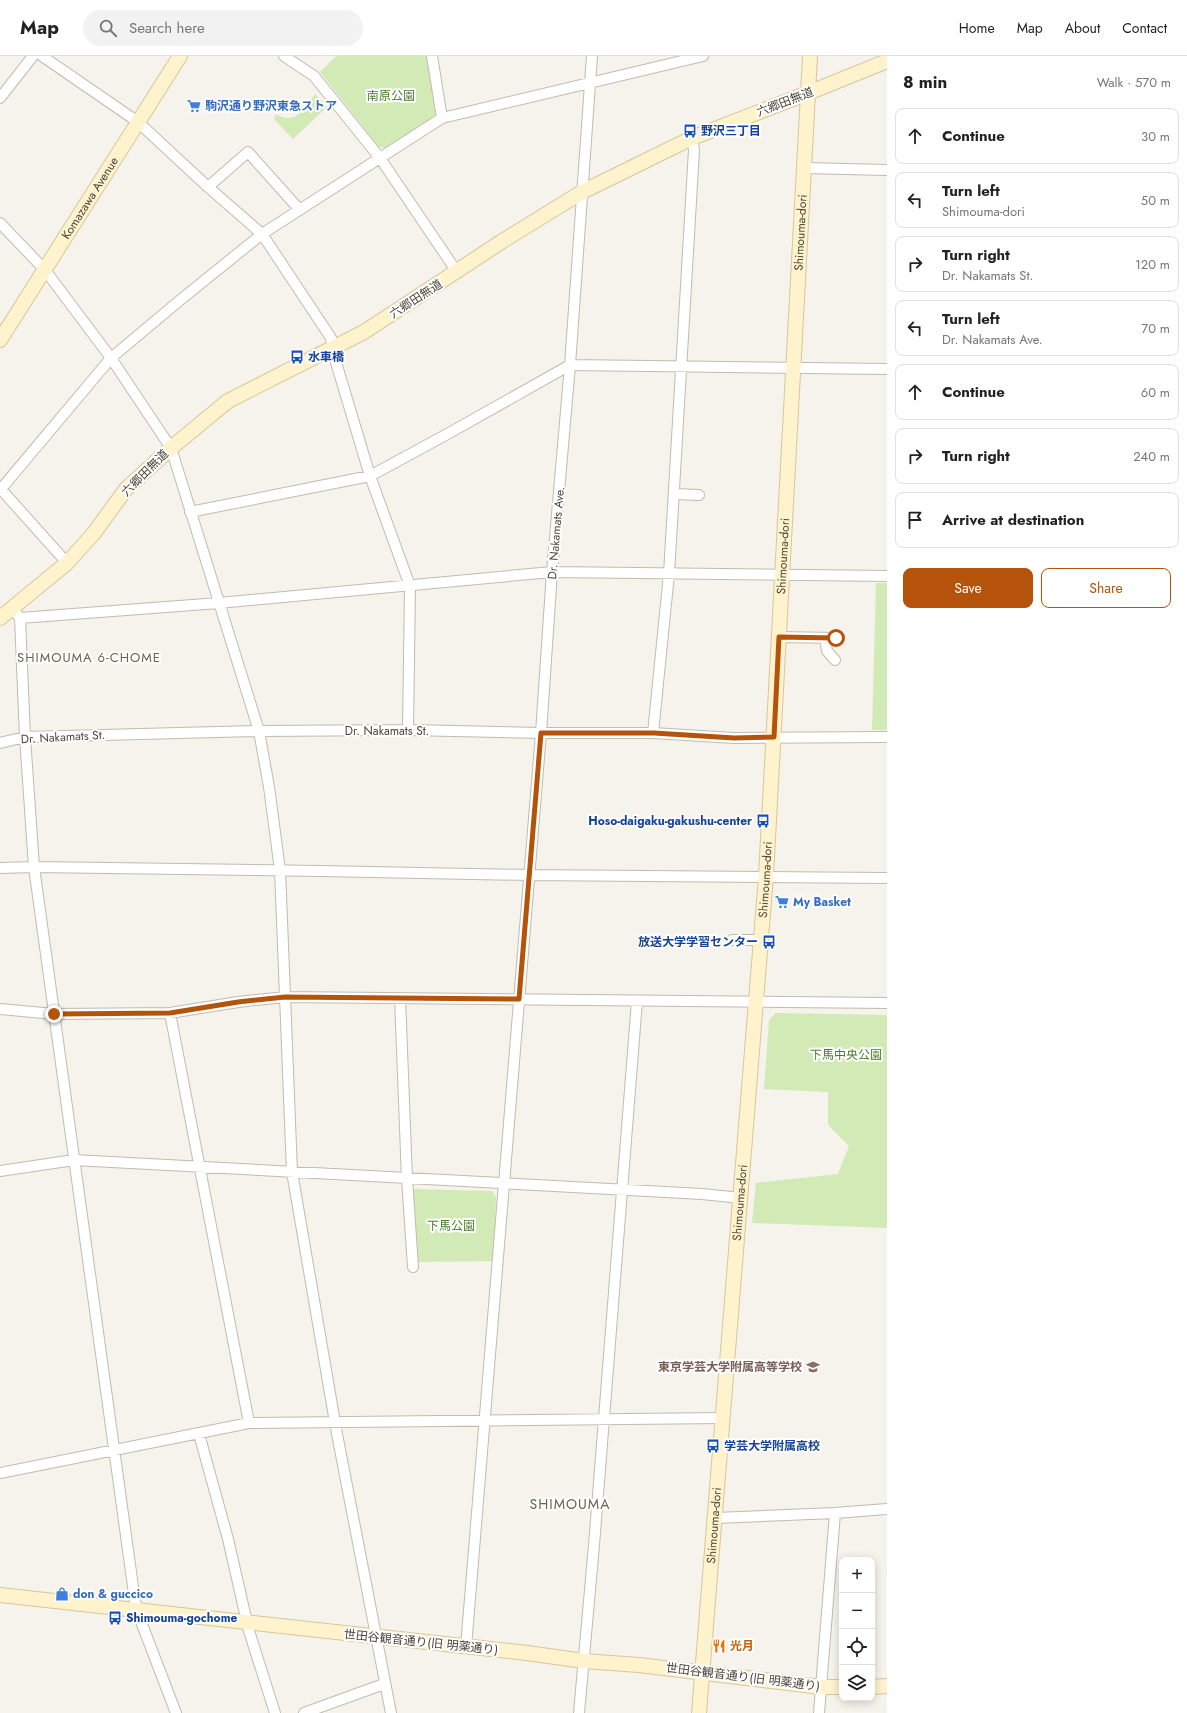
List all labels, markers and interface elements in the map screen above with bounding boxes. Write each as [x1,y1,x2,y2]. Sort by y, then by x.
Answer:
search box [83,10,363,46]
text: Map [20,14,59,41]
icon: search [97,17,119,39]
text: Search here [129,17,205,39]
text: Home [959,18,995,38]
text: Map [1017,18,1043,38]
text: About [1065,18,1100,38]
text: Contact [1122,18,1167,38]
text: 8 min [903,70,947,94]
text: Walk · 570 m [1097,73,1171,92]
street label: 六郷田無道 [754,83,816,121]
park label: 南原公園 [367,87,415,105]
place label: 駒沢通り野沢東急ストア [205,97,337,115]
supermarket icon: 駒沢通り野沢東急ストア [186,98,202,114]
place label: 野沢三丁目 [701,122,761,140]
bus stop icon: 野沢三丁目 [682,123,698,139]
icon: ahead [904,125,926,147]
text: Continue [942,125,1005,147]
text: 30 m [1141,127,1170,146]
street label: Komazawa Avenue [57,153,123,243]
text: Turn left [942,180,1000,202]
icon: left [904,189,926,211]
text: 50 m [1141,191,1170,210]
street label: Shimouma-dori [789,194,812,271]
text: Shimouma-dori [942,202,1025,221]
text: Turn right [942,244,1010,266]
icon: right [904,253,926,275]
text: 120 m [1135,255,1170,274]
text: Dr. Nakamats St. [942,266,1033,285]
street label: 六郷田無道 [386,275,446,323]
text: Turn left [942,308,1000,330]
icon: left [904,317,926,339]
text: 70 m [1141,319,1170,338]
text: Dr. Nakamats Ave. [942,330,1043,349]
place label: 水車橋 [308,348,345,366]
bus stop icon: 水車橋 [289,349,305,365]
icon: ahead [904,381,926,403]
text: Continue [942,381,1005,403]
text: 60 m [1141,383,1170,402]
street label: 六郷田無道 [117,445,173,501]
icon: right [904,445,926,467]
text: Turn right [942,445,1010,467]
text: 240 m [1133,447,1170,466]
street label: Dr. Nakamats Ave. [543,486,569,580]
icon: arrive [904,509,926,531]
text: Arrive at destination [942,509,1084,531]
street label: Shimouma-dori [772,517,794,595]
button: Save [903,568,1033,608]
button: Share [1041,568,1171,608]
route start [827,629,845,647]
district label: SHIMOUMA 6-CHOME [17,648,161,667]
street label: Dr. Nakamats St. [345,722,429,740]
street label: Dr. Nakamats St. [20,726,106,748]
place label: Hoso-daigaku-gakushu-center [588,812,752,830]
bus stop icon: Hoso-daigaku-gakushu-center [755,813,771,829]
street label: Shimouma-dori [754,841,777,919]
place label: My Basket [793,893,851,911]
supermarket icon: My Basket [774,894,790,910]
place label: 放送大学学習センター [638,933,758,951]
bus stop icon: 放送大学学習センター [761,934,777,950]
route end [45,1005,63,1023]
park label: 下馬中央公園 [810,1046,882,1064]
street label: Shimouma-dori [728,1164,752,1242]
park label: 下馬公園 [427,1217,475,1235]
place label: 東京学芸大学附属高等学校 [658,1358,802,1376]
school or university icon: 東京学芸大学附属高等学校 [805,1359,821,1375]
place label: 学芸大学附属高校 [724,1437,820,1455]
bus stop icon: 学芸大学附属高校 [705,1438,721,1454]
street label: Shimouma-dori [702,1487,726,1565]
district label: SHIMOUMA [530,1494,610,1514]
map controls [839,1557,875,1701]
button: + [839,1557,875,1593]
place label: don & guccico [73,1585,153,1603]
shop icon: don & guccico [54,1586,70,1602]
button: − [839,1593,875,1629]
place label: Shimouma-gochome [126,1609,238,1627]
bus stop icon: Shimouma-gochome [107,1610,123,1626]
street label: 世田谷観音通り(旧 明薬通り) [343,1625,499,1659]
button: locate [839,1629,875,1665]
place label: 光月 [730,1637,754,1655]
restaurant icon: 光月 [711,1638,727,1654]
street label: 世田谷観音通り(旧 明薬通り) [665,1659,821,1695]
button: layers [839,1665,875,1701]

